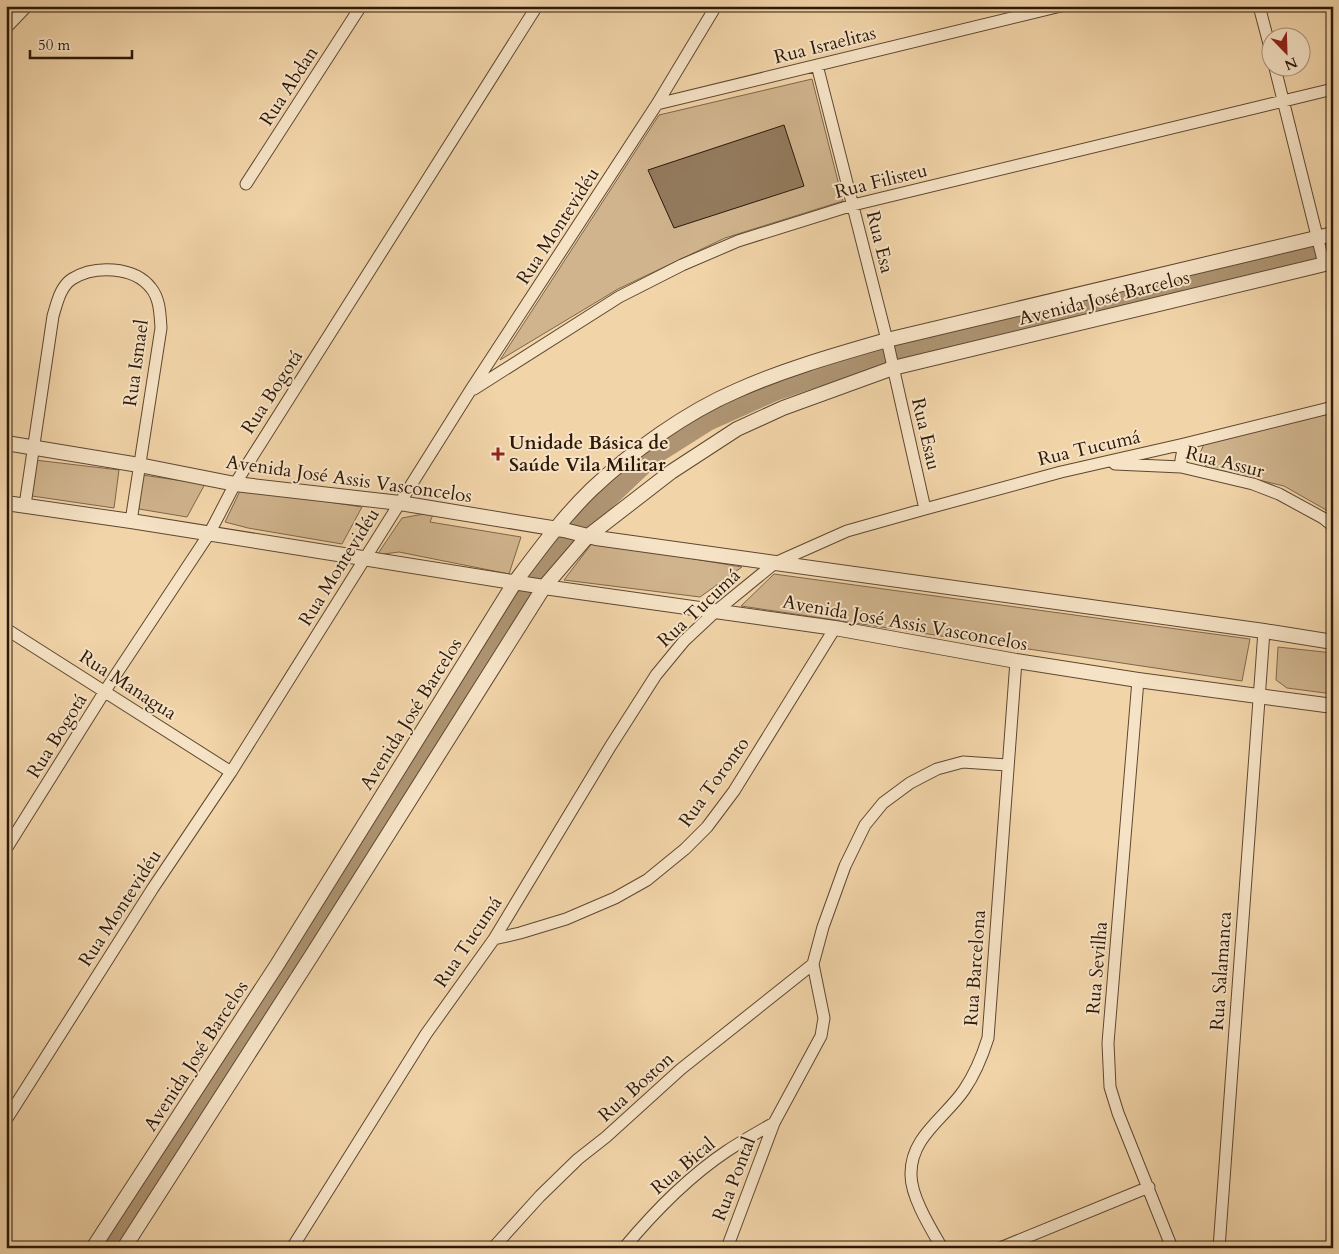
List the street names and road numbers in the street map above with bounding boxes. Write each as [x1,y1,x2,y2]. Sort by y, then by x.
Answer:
street label: Rua Israelitas [771,20,879,70]
street label: Rua Abdan [254,41,324,131]
street label: Rua Filisteu [832,157,930,205]
street label: Rua Montevidéu [510,162,606,290]
street label: Rua Esa [860,208,900,276]
street label: Avenida José Barcelos [1016,264,1192,332]
street label: Rua Ismael [117,318,155,408]
street label: Rua Bogotá [235,345,309,439]
street label: Rua Esau [905,395,947,473]
street label: Rua Tucumá [1035,424,1143,472]
street label: Rua Assur [1183,440,1267,484]
street label: Avenida José Assis Vasconcelos [224,449,474,509]
street label: Rua Montevidéu [292,503,386,631]
street label: Rua Tucumá [652,563,746,653]
street label: Avenida José Assis Vasconcelos [781,589,1029,657]
street label: Avenida José Barcelos [354,633,468,795]
street label: Rua Managua [74,644,182,726]
street label: Rua Bogotá [21,689,93,783]
street label: Rua Toronto [673,732,755,832]
street label: Rua Montevidéu [72,844,168,972]
street label: Rua Tucumá [428,891,508,993]
street label: Rua Barcelona [958,909,992,1027]
street label: Rua Salamanca [1204,910,1238,1032]
street label: Rua Sevilha [1080,920,1114,1016]
street label: Avenida José Barcelos [137,976,255,1136]
street label: Rua Boston [593,1046,680,1128]
street label: Rua Bical [645,1131,721,1201]
street label: Rua Pontal [706,1133,762,1225]

